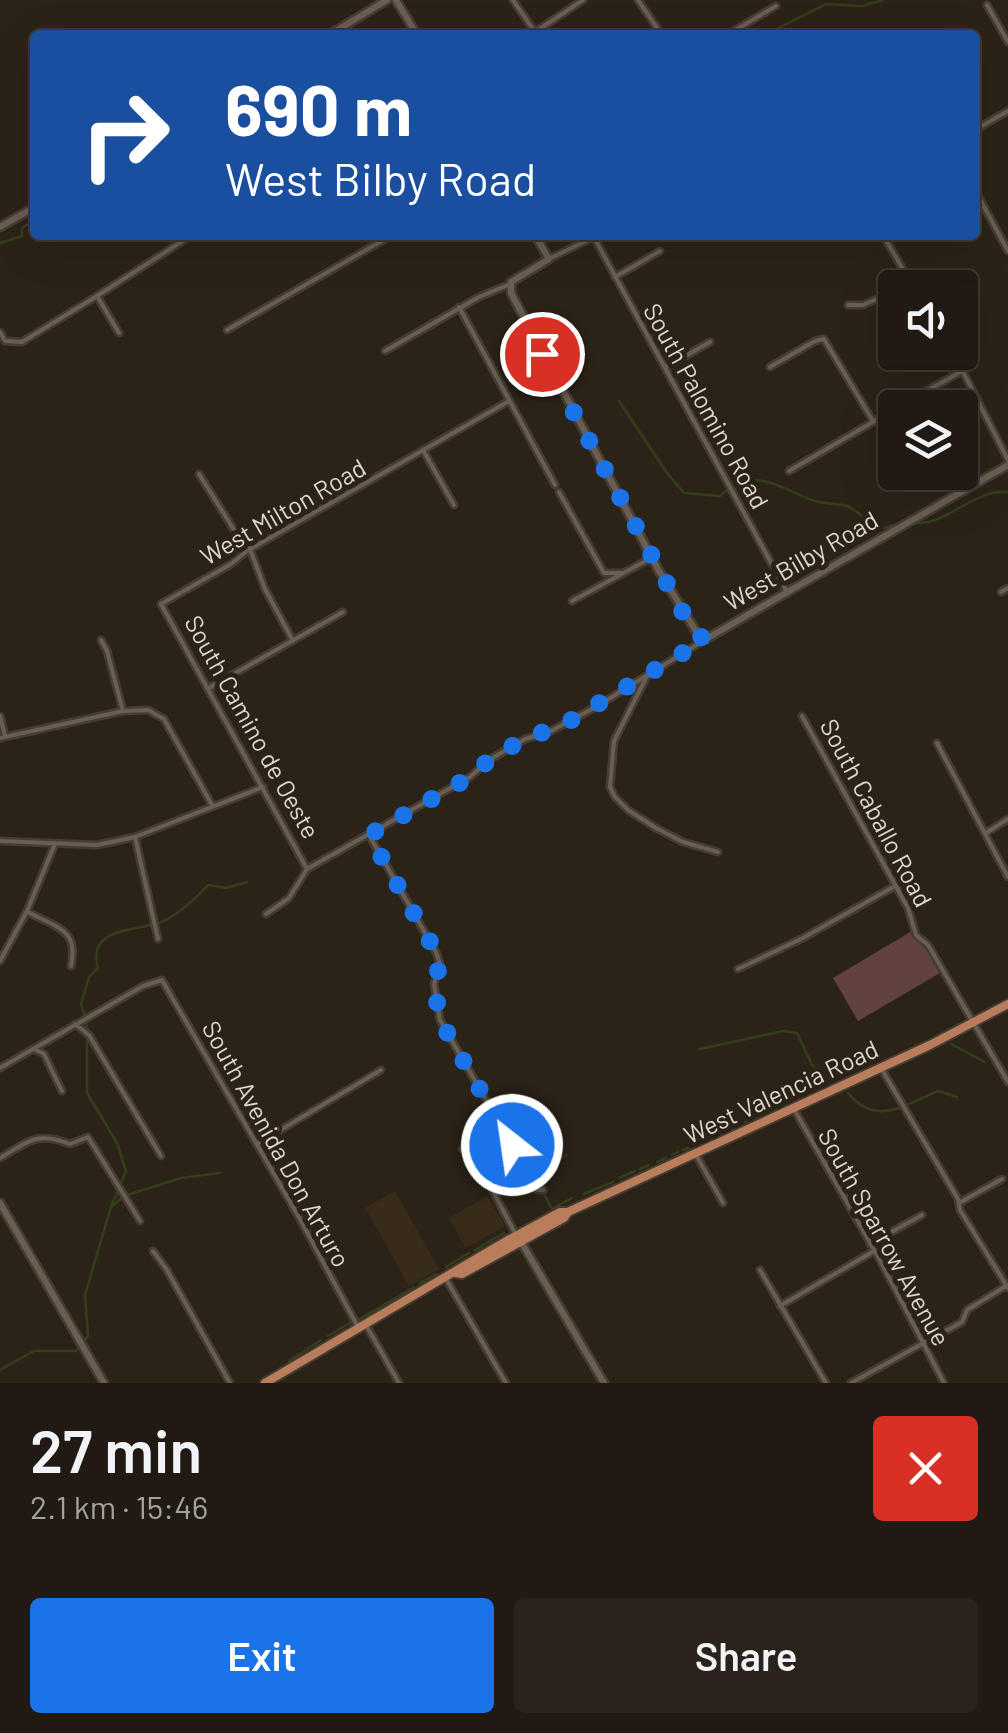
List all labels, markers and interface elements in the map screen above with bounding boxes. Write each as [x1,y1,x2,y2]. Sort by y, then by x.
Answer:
text: 690 m [225,66,412,150]
icon: right [60,70,190,200]
text: West Bilby Road [225,151,536,205]
map controls [878,270,978,490]
button: sound [878,270,978,370]
street label: South Palomino Road [638,298,776,514]
pin [500,312,585,397]
icon: arrive [515,327,570,382]
button: layers [878,390,978,490]
street label: West Milton Road [194,452,371,571]
street label: West Bilby Road [718,504,883,616]
street label: South Camino de Oeste [179,610,327,843]
street label: South Caballo Road [815,713,939,912]
street label: South Avenida Don Arturo [197,1015,357,1272]
street label: West Valencia Road [679,1033,883,1149]
position arrow [460,1093,564,1197]
street label: South Sparrow Avenue [813,1123,957,1351]
text: 27 min [30,1413,202,1485]
button: close [873,1416,978,1521]
text: 2.1 km · 15:46 [30,1487,208,1525]
button: Exit [30,1598,494,1713]
button: Share [514,1598,978,1713]

